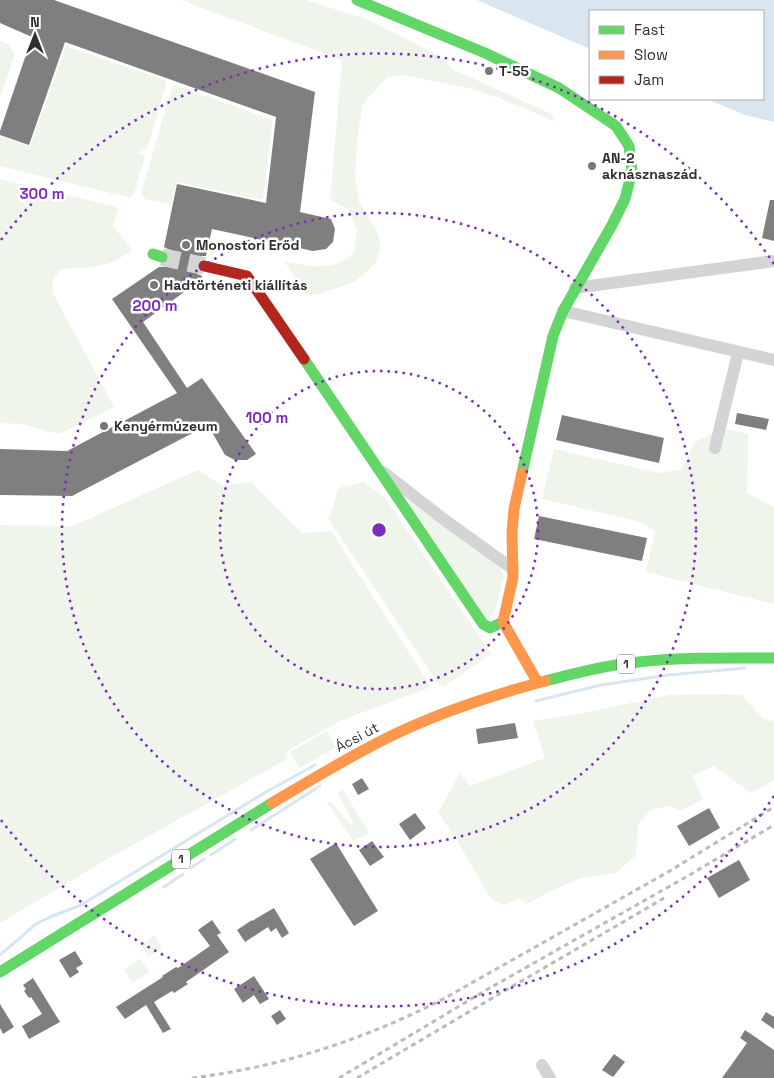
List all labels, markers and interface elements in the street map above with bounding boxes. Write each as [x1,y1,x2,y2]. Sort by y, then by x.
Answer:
north arrow [10,10,60,60]
legend [589,10,764,100]
text: N [30,13,40,31]
text: Fast [634,20,665,39]
text: Slow [634,45,668,64]
place label: T-55 [499,62,529,80]
marker: T-55 [483,65,495,77]
text: Jam [634,70,664,89]
place label: AN-2 aknásznaszád [602,149,697,183]
marker: AN-2 aknásznaszád [586,160,598,172]
text: 300 m [19,184,65,203]
place label: Monostori Erőd [196,236,299,254]
marker: Monostori Erőd [180,239,192,251]
place label: Hadtörténeti kiállítás [164,276,307,294]
marker: Hadtörténeti kiállítás [148,279,160,291]
text: 200 m [133,296,177,315]
text: 100 m [246,408,288,427]
place label: Kenyérmúzeum [114,417,218,435]
marker: Kenyérmúzeum [98,420,110,432]
centre of rings [370,521,388,539]
road number: 1 [617,654,635,674]
street label: Ácsi út [332,718,382,756]
road number: 1 [172,850,190,869]

